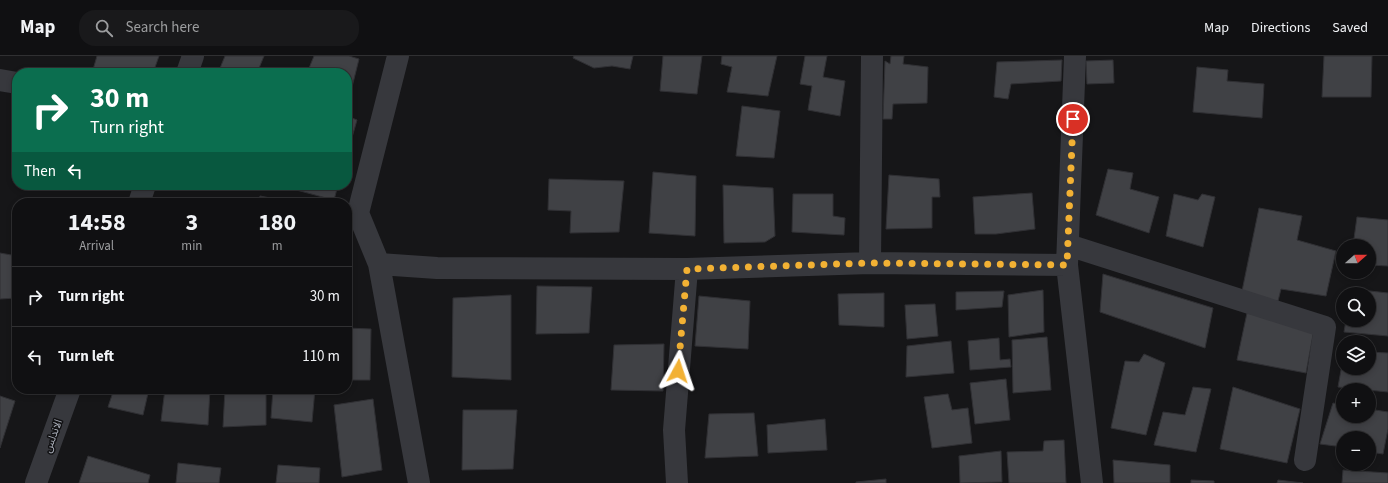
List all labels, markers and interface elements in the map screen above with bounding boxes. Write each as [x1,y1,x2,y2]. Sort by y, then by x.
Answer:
search box [79,10,359,46]
text: Map [20,14,55,41]
icon: search [93,17,115,39]
text: Search here [125,17,199,38]
text: Map [1204,18,1229,38]
text: Directions [1251,18,1310,38]
text: Saved [1332,18,1368,38]
text: 30 m [90,78,149,118]
icon: right [24,84,76,136]
pin [1056,102,1090,136]
icon: arrive [1062,108,1084,130]
text: Turn right [90,115,164,140]
icon: left [64,160,86,182]
text: Then [24,161,56,182]
text: 14:58 [68,205,126,240]
text: 3 [186,205,198,240]
text: 180 [258,205,296,240]
text: Arrival [79,237,114,255]
text: min [181,237,202,255]
text: m [272,237,283,255]
north arrow [1336,239,1376,279]
map controls [1336,239,1376,471]
icon: right [24,286,46,308]
text: Turn right [58,286,124,307]
text: 30 m [310,286,340,307]
button: search [1336,287,1376,327]
button: layers [1336,335,1376,375]
icon: left [24,346,46,368]
text: Turn left [58,346,114,367]
text: 110 m [302,346,340,367]
position arrow [657,350,699,392]
button: + [1336,383,1376,423]
street label: الاندلس [40,417,66,455]
button: − [1336,431,1376,471]

